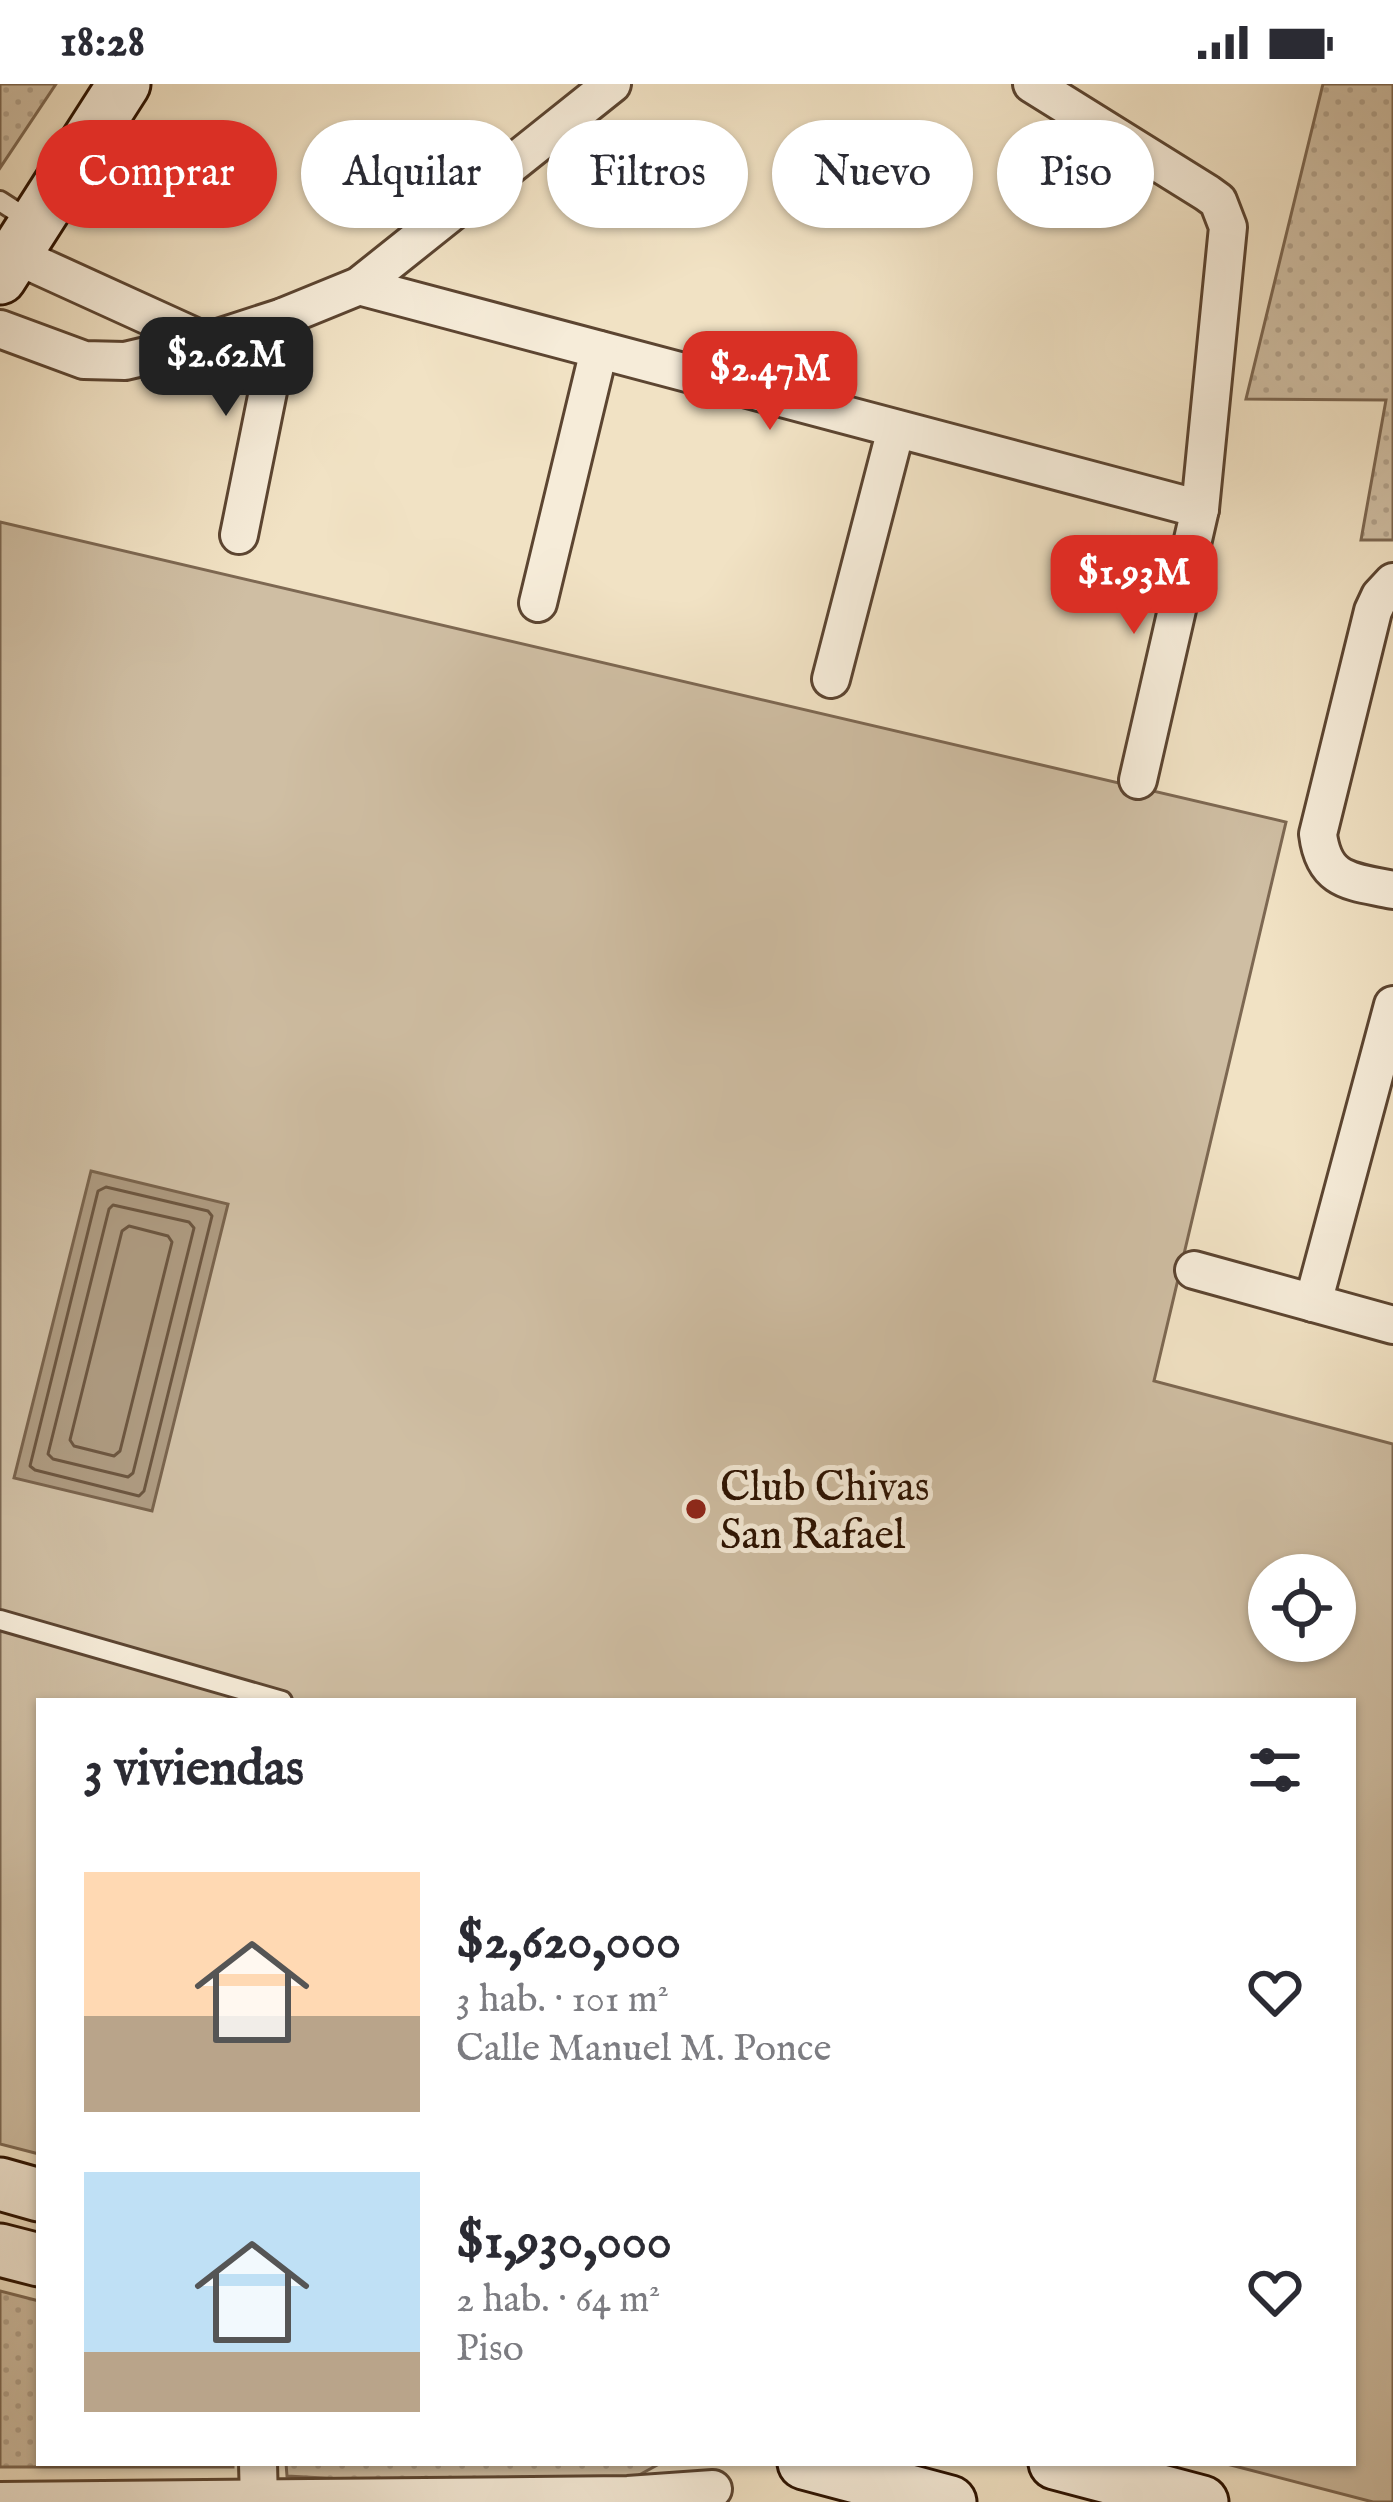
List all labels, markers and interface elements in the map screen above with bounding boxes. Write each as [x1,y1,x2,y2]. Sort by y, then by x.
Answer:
text: 18:28 [60,14,145,71]
chip: Comprar [36,120,277,228]
chip: Alquilar [301,120,523,228]
chip: Filtros [547,120,748,228]
chip: Nuevo [772,120,973,228]
chip: Piso [997,120,1154,228]
pin: $2.62M [128,317,324,419]
text: $2.62M [166,331,286,380]
pin: $2.47M [672,331,868,433]
text: $2.47M [709,345,831,394]
pin: $1.93M [1036,535,1232,637]
text: $1.93M [1078,549,1190,598]
place label: Club Chivas San Rafael [720,1462,930,1563]
marker: Club Chivas San Rafael [683,1496,709,1522]
map controls [1248,1554,1356,1662]
button: locate [1248,1554,1356,1662]
icon: filters [1242,1737,1308,1803]
text: 3 viviendas [84,1738,304,1803]
text: $2,620,000 [456,1911,681,1976]
icon: home [180,1920,324,2064]
icon: heart [1242,1959,1308,2025]
text: 3 hab. · 101 m² [456,1976,669,2025]
text: Calle Manuel M. Ponce [456,2025,831,2074]
text: $1,930,000 [456,2211,672,2276]
icon: home [180,2220,324,2364]
icon: heart [1242,2259,1308,2325]
text: 2 hab. · 64 m² [456,2276,660,2325]
text: Piso [456,2325,524,2374]

